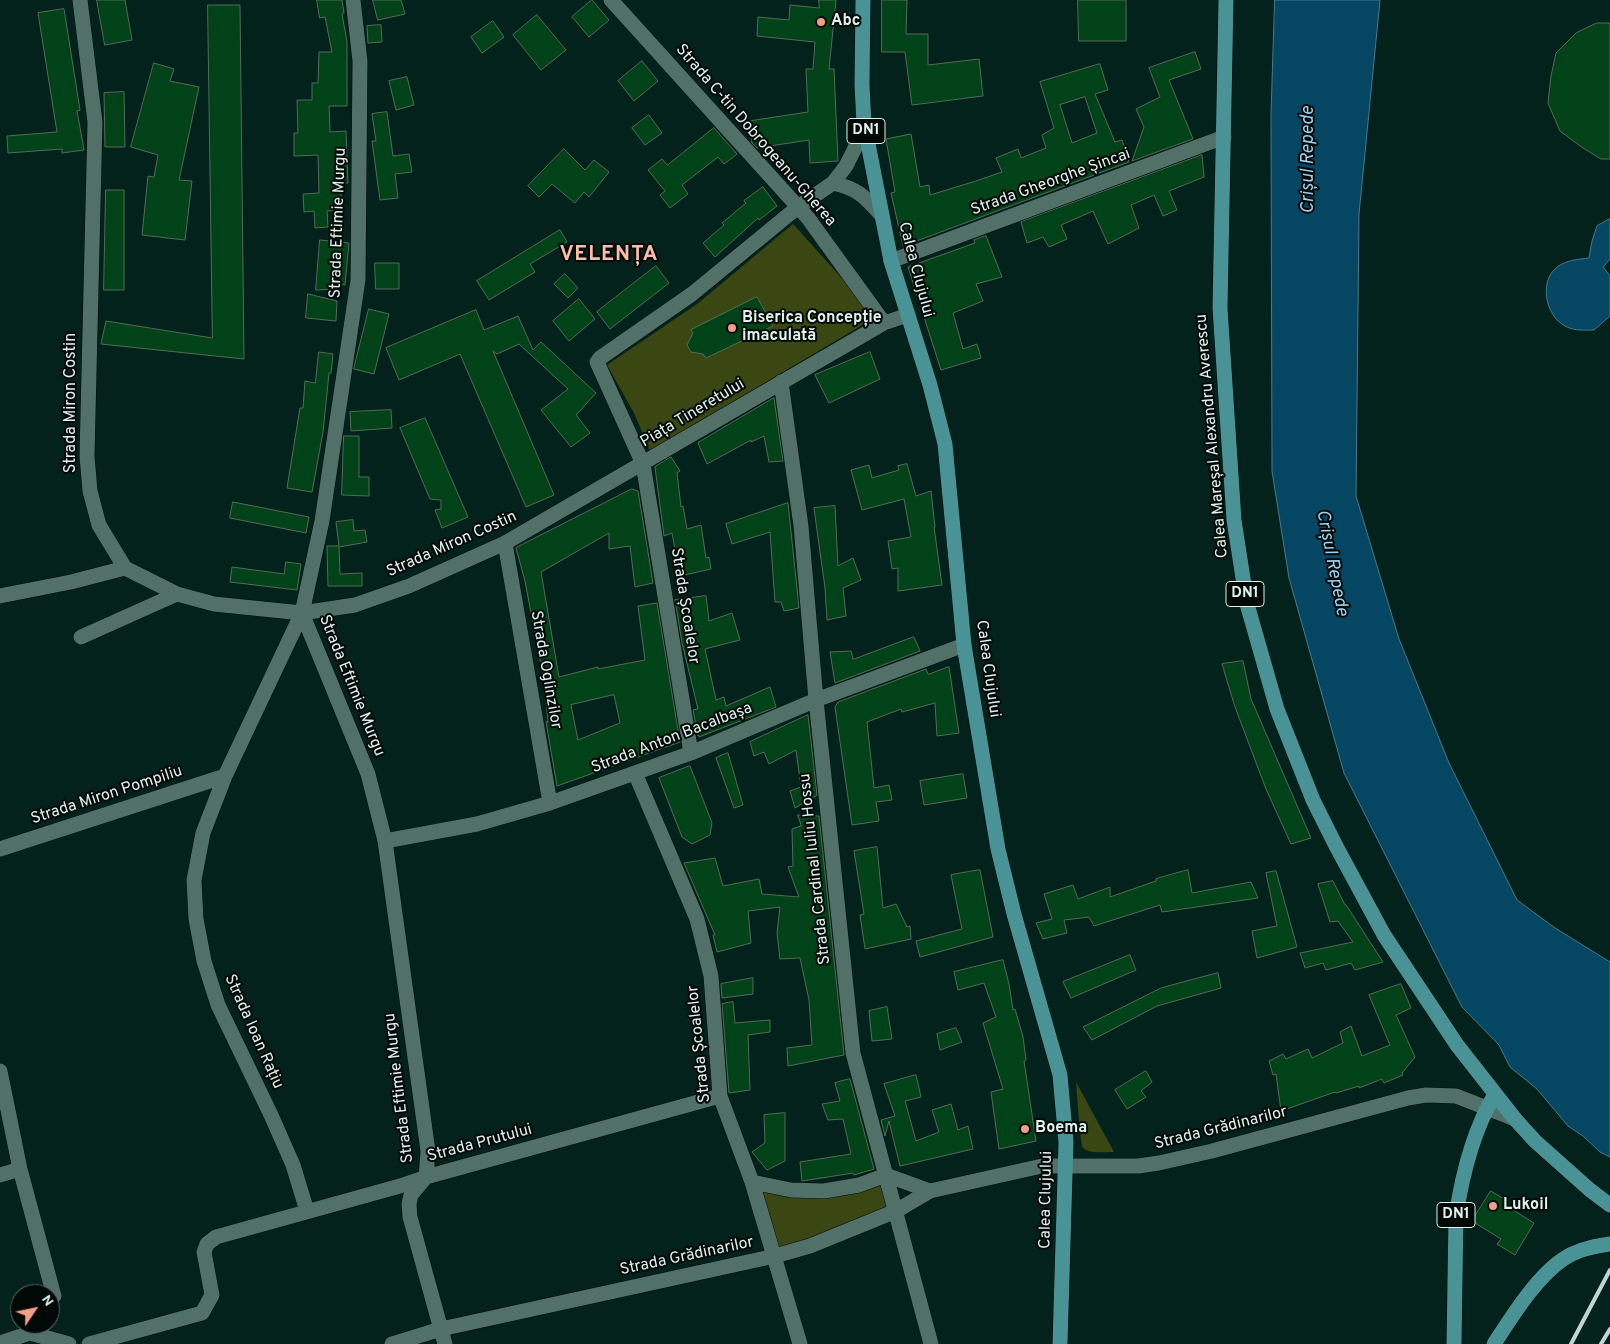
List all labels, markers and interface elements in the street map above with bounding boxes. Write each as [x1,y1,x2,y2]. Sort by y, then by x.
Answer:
place label: Abc [831,12,860,32]
marker: Abc [815,16,827,28]
street label: Strada C-tin Dobrogeanu-Gherea [671,41,839,231]
water label: Crișul Repede [1298,106,1320,214]
road number: DN1 [847,118,885,144]
street label: Strada Gheorghe Șincai [969,145,1133,221]
street label: Strada Eftimie Murgu [327,147,351,299]
street label: Calea Clujului [893,220,937,320]
district label: VELENȚA [559,243,659,269]
place label: Biserica Concepție imaculată [742,309,882,347]
street label: Calea Mareșal Alexandru Averescu [1193,313,1233,559]
marker: Biserica Concepție imaculată [726,322,738,334]
street label: Strada Miron Costin [62,333,82,473]
street label: Piața Tineretului [637,375,749,453]
street label: Strada Miron Costin [384,508,520,582]
water label: Crișul Repede [1310,508,1352,618]
street label: Strada Școalelor [665,546,703,666]
road number: DN1 [1226,582,1264,606]
street label: Strada Oglinzilor [525,609,565,731]
street label: Strada Eftimie Murgu [314,612,388,760]
street label: Calea Clujului [971,619,1003,719]
street label: Strada Anton Bacalbașa [589,699,755,779]
street label: Strada Miron Pompiliu [29,762,185,830]
street label: Strada Cardinal Iuliu Hossu [796,772,836,966]
street label: Strada Ioan Rațiu [219,972,287,1092]
street label: Strada Școalelor [684,985,716,1103]
street label: Strada Eftimie Murgu [381,1012,419,1164]
street label: Strada Grădinarilor [1153,1103,1289,1155]
place label: Boema [1035,1119,1087,1139]
street label: Strada Prutului [426,1121,534,1167]
marker: Boema [1019,1123,1031,1135]
street label: Calea Clujului [1037,1151,1057,1249]
place label: Lukoil [1503,1196,1548,1216]
marker: Lukoil [1487,1200,1499,1212]
road number: DN1 [1437,1202,1475,1228]
street label: Strada Grădinarilor [618,1233,756,1281]
north arrow [10,1284,60,1334]
text: N [37,1292,57,1310]

